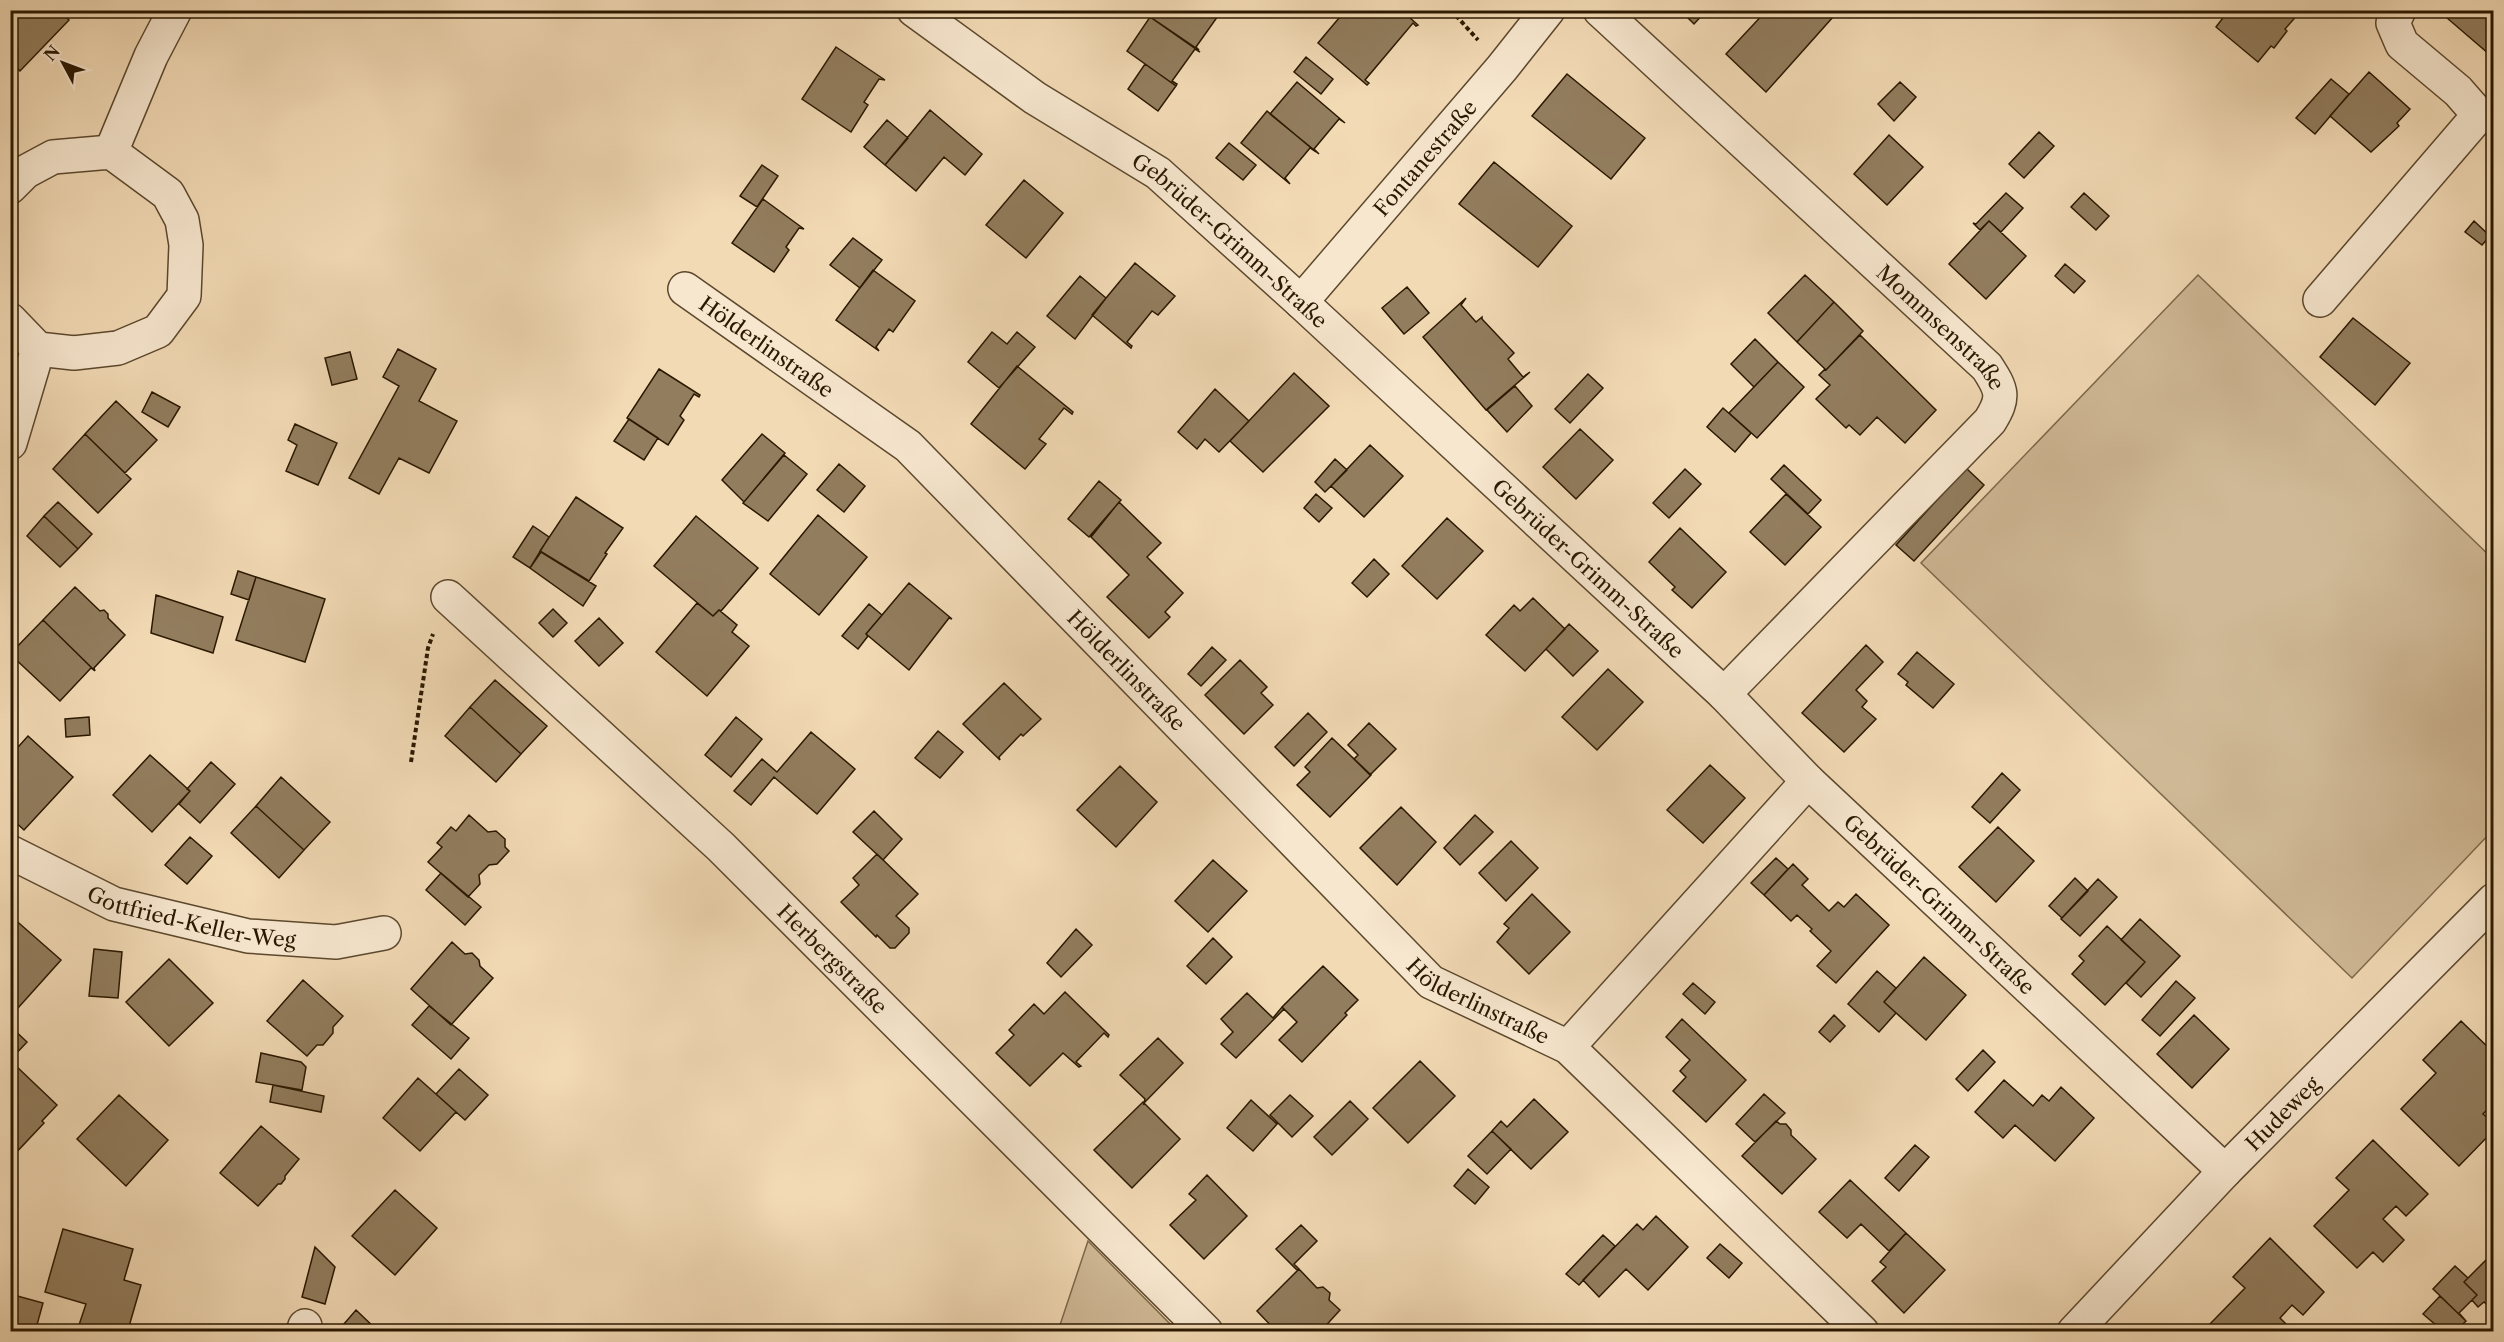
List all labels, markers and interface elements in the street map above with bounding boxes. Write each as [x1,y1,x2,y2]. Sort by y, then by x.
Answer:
north arrow [33,33,93,93]
text: N [40,41,64,65]
street label: Fontanestraße [1368,95,1481,221]
street label: Gebrüder-Grimm-Straße [1128,148,1333,333]
street label: Mommsenstraße [1872,259,2010,394]
street label: Hölderlinstraße [695,291,839,402]
street label: Gebrüder-Grimm-Straße [1487,473,1689,663]
street label: Hölderlinstraße [1062,605,1191,736]
street label: Gebrüder-Grimm-Straße [1839,809,2040,999]
street label: Gottfried-Keller-Weg [83,880,298,952]
street label: Herbergstraße [772,898,893,1019]
street label: Hölderlinstraße [1402,953,1553,1049]
street label: Hudeweg [2240,1070,2325,1156]

